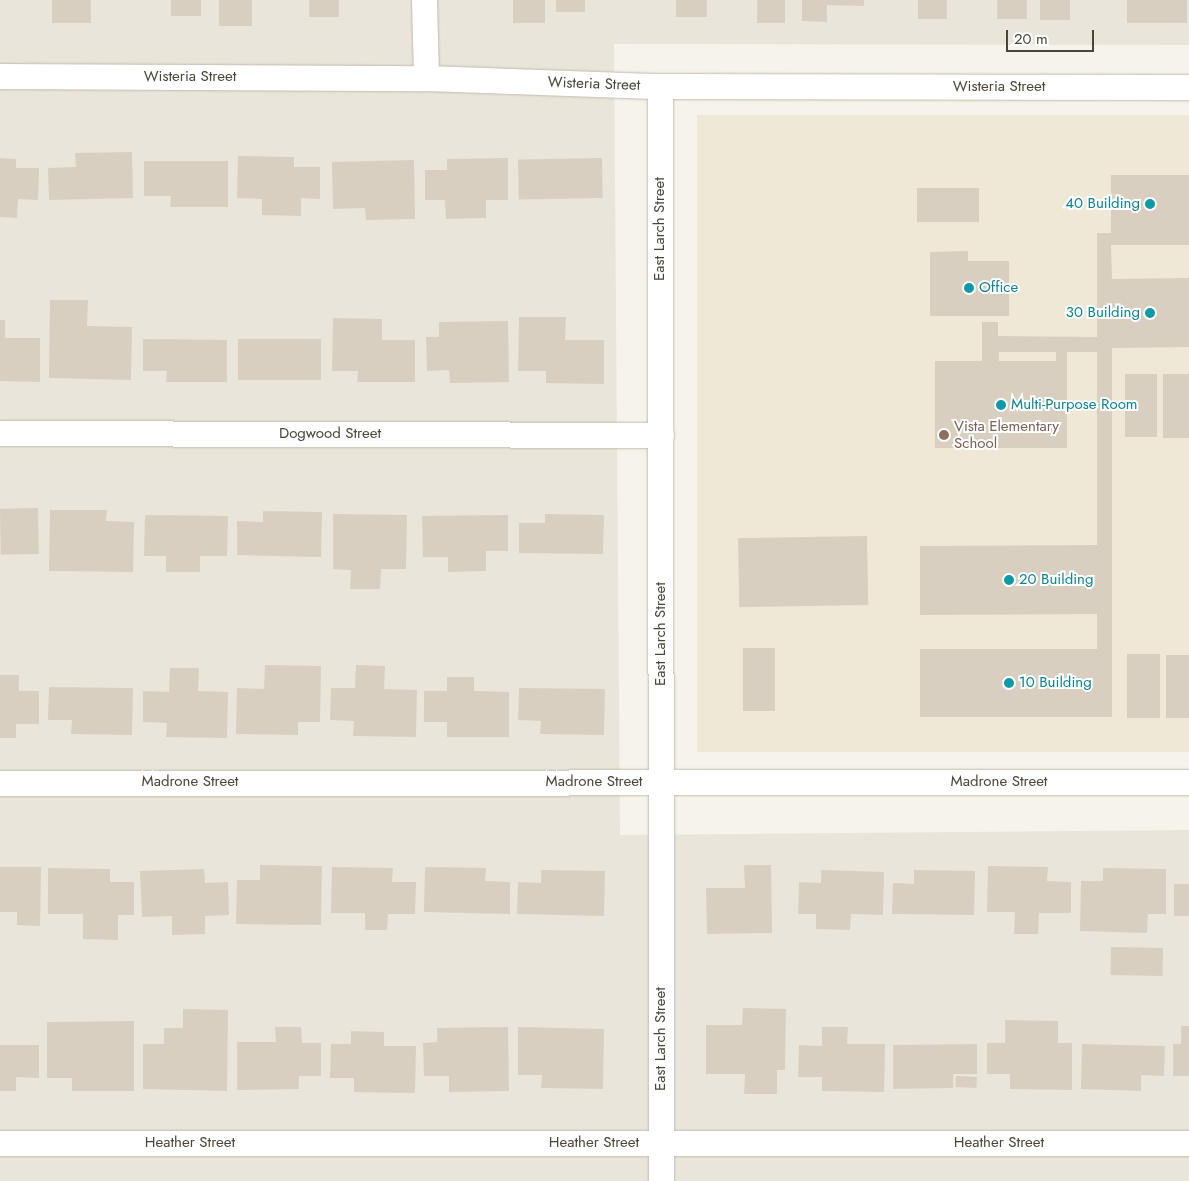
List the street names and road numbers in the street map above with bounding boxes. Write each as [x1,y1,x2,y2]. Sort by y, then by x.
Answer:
street label: Wisteria Street [144,68,236,86]
street label: Wisteria Street [547,73,641,95]
street label: Wisteria Street [953,78,1045,96]
street label: East Larch Street [651,177,669,281]
street label: Dogwood Street [279,425,381,443]
street label: East Larch Street [652,582,670,686]
street label: Madrone Street [142,773,238,791]
street label: Madrone Street [546,773,642,791]
street label: Madrone Street [951,773,1047,791]
street label: East Larch Street [652,987,670,1091]
street label: Heather Street [145,1134,235,1152]
street label: Heather Street [549,1134,639,1152]
street label: Heather Street [954,1134,1044,1152]

